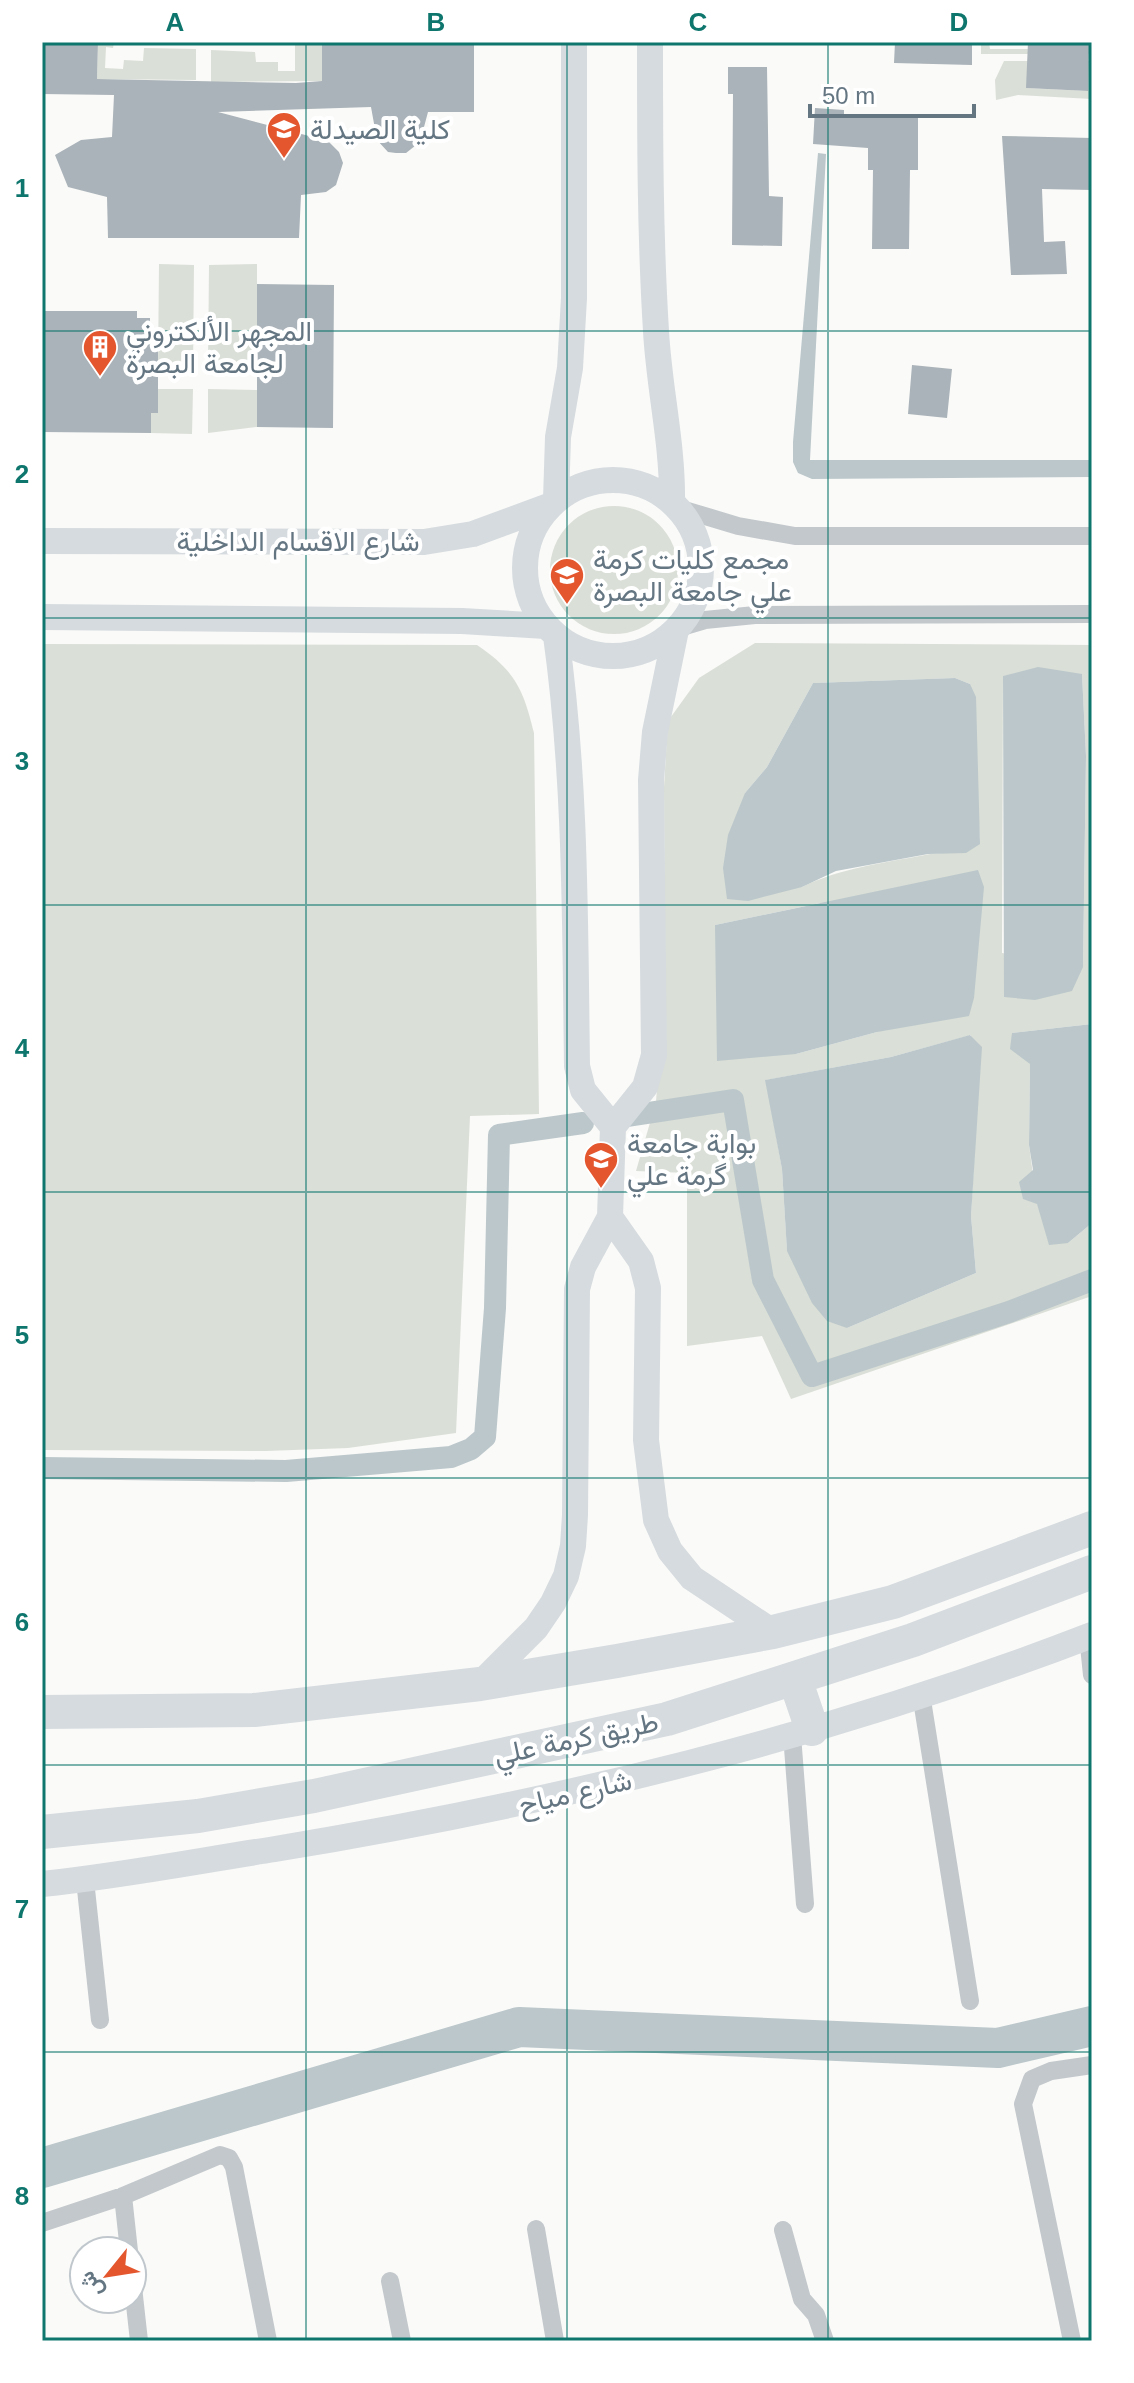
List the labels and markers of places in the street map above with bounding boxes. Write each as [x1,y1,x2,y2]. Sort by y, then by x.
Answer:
school or university icon: كلية الصيدلة [265,110,303,160]
place label: كلية الصيدلة [310,114,450,145]
place label: المجهر الألكتروني لجامعة البصرة [126,315,312,381]
building icon: المجهر الألكتروني لجامعة البصرة [81,328,119,378]
place label: مجمع كليات كرمة علي جامعة البصرة [593,544,792,614]
school or university icon: مجمع كليات كرمة علي جامعة البصرة [548,556,586,606]
place label: بوابة جامعة گرمة علي [627,1128,756,1198]
school or university icon: بوابة جامعة گرمة علي [582,1140,620,1190]

